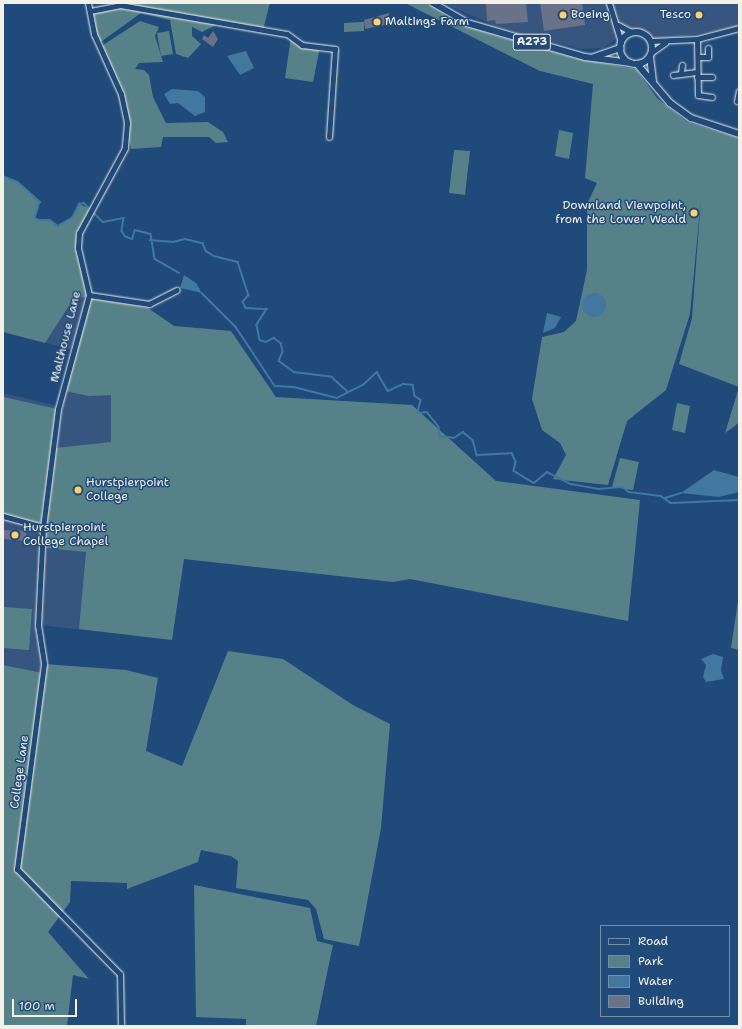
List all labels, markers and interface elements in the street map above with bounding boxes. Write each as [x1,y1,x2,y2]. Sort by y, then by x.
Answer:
place label: Boeing [571,8,610,22]
place label: Tesco [660,8,691,22]
marker: Boeing [558,10,568,20]
marker: Tesco [694,10,704,20]
place label: Maltings Farm [385,15,469,29]
marker: Maltings Farm [372,17,382,27]
road number: A273 [512,33,552,51]
place label: Downland Viewpoint, from the Lower Weald [556,199,686,227]
marker: Downland Viewpoint, from the Lower Weald [689,208,699,218]
street label: Malthouse Lane [48,290,84,384]
place label: Hurstpierpoint College [86,476,169,504]
marker: Hurstpierpoint College [73,485,83,495]
place label: Hurstpierpoint College Chapel [23,521,108,549]
marker: Hurstpierpoint College Chapel [10,530,20,540]
street label: College Lane [8,734,32,810]
legend [600,925,730,1017]
text: Road [638,933,668,949]
text: Park [638,953,664,969]
text: Water [638,973,673,989]
scale bar [14,991,79,1017]
text: Building [638,993,684,1009]
text: 100 m [19,998,55,1014]

